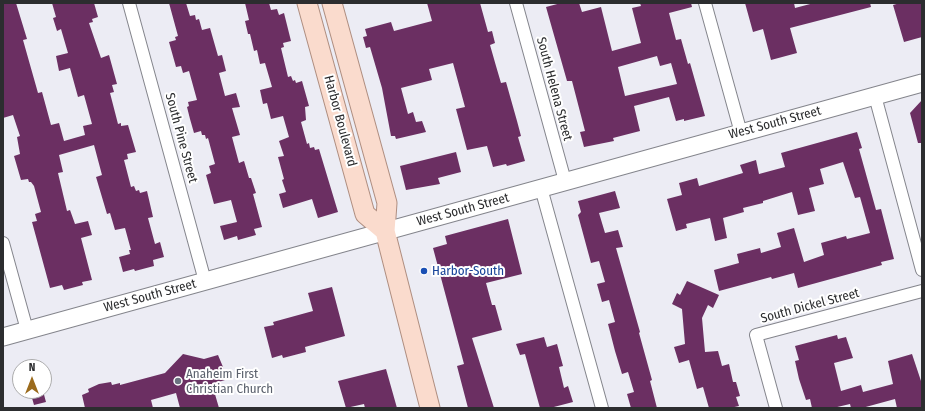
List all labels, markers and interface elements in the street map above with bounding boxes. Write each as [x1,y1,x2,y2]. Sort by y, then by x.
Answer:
street label: South Helena Street [533,36,575,142]
street label: Harbor Boulevard [320,74,360,168]
street label: South Pine Street [161,91,201,185]
street label: West South Street [727,103,823,143]
street label: West South Street [415,190,511,230]
place label: Harbor-South [432,263,504,279]
marker: Harbor-South [419,266,429,276]
street label: West South Street [102,276,198,316]
street label: South Dickel Street [759,285,861,327]
north arrow [12,359,52,399]
text: N [29,361,35,374]
place label: Anaheim First Christian Church [186,366,273,397]
marker: Anaheim First Christian Church [173,376,183,386]

